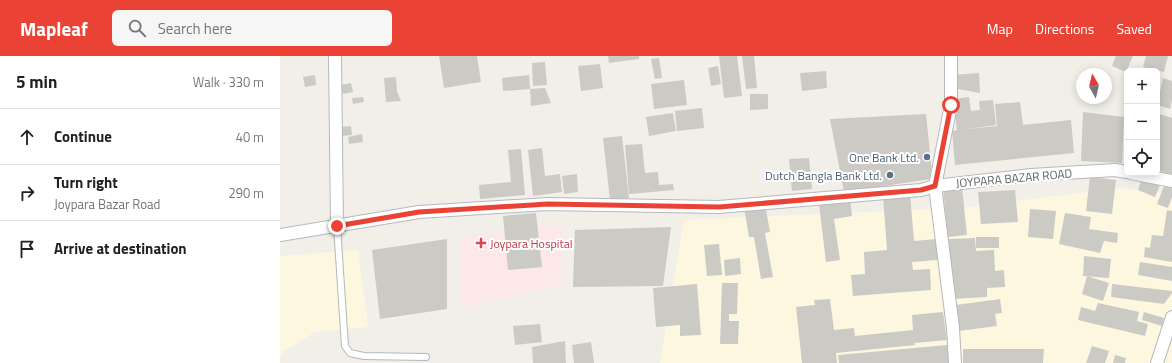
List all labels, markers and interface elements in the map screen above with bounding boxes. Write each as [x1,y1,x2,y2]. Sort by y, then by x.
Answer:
search box [112,10,392,46]
text: Mapleaf [20,14,88,43]
icon: search [126,17,148,39]
text: Search here [158,17,232,40]
text: Map [987,18,1013,39]
text: Directions [1035,18,1094,39]
text: Saved [1116,18,1152,39]
north arrow [1076,68,1112,104]
map controls [1124,68,1160,176]
button: + [1124,68,1160,104]
text: 5 min [16,69,57,95]
text: Walk · 330 m [193,72,264,92]
route start [942,96,960,114]
button: − [1124,104,1160,140]
text: Continue [54,125,112,148]
icon: ahead [16,126,38,148]
text: 40 m [236,127,264,147]
button: locate [1124,140,1160,176]
place label: One Bank Ltd. [849,148,919,167]
marker: One Bank Ltd. [922,152,932,162]
street label: JOYPARA BAZAR ROAD [955,163,1073,193]
place label: Dutch Bangla Bank Ltd. [765,166,882,185]
marker: Dutch Bangla Bank Ltd. [885,170,895,180]
text: Turn right [54,171,118,194]
icon: right [16,182,38,204]
text: 290 m [228,183,264,203]
text: Joypara Bazar Road [54,194,160,214]
route end [328,217,346,235]
place label: Joypara Hospital [490,234,572,253]
text: Arrive at destination [54,237,187,260]
marker: Joypara Hospital [475,237,487,249]
icon: arrive [16,238,38,260]

